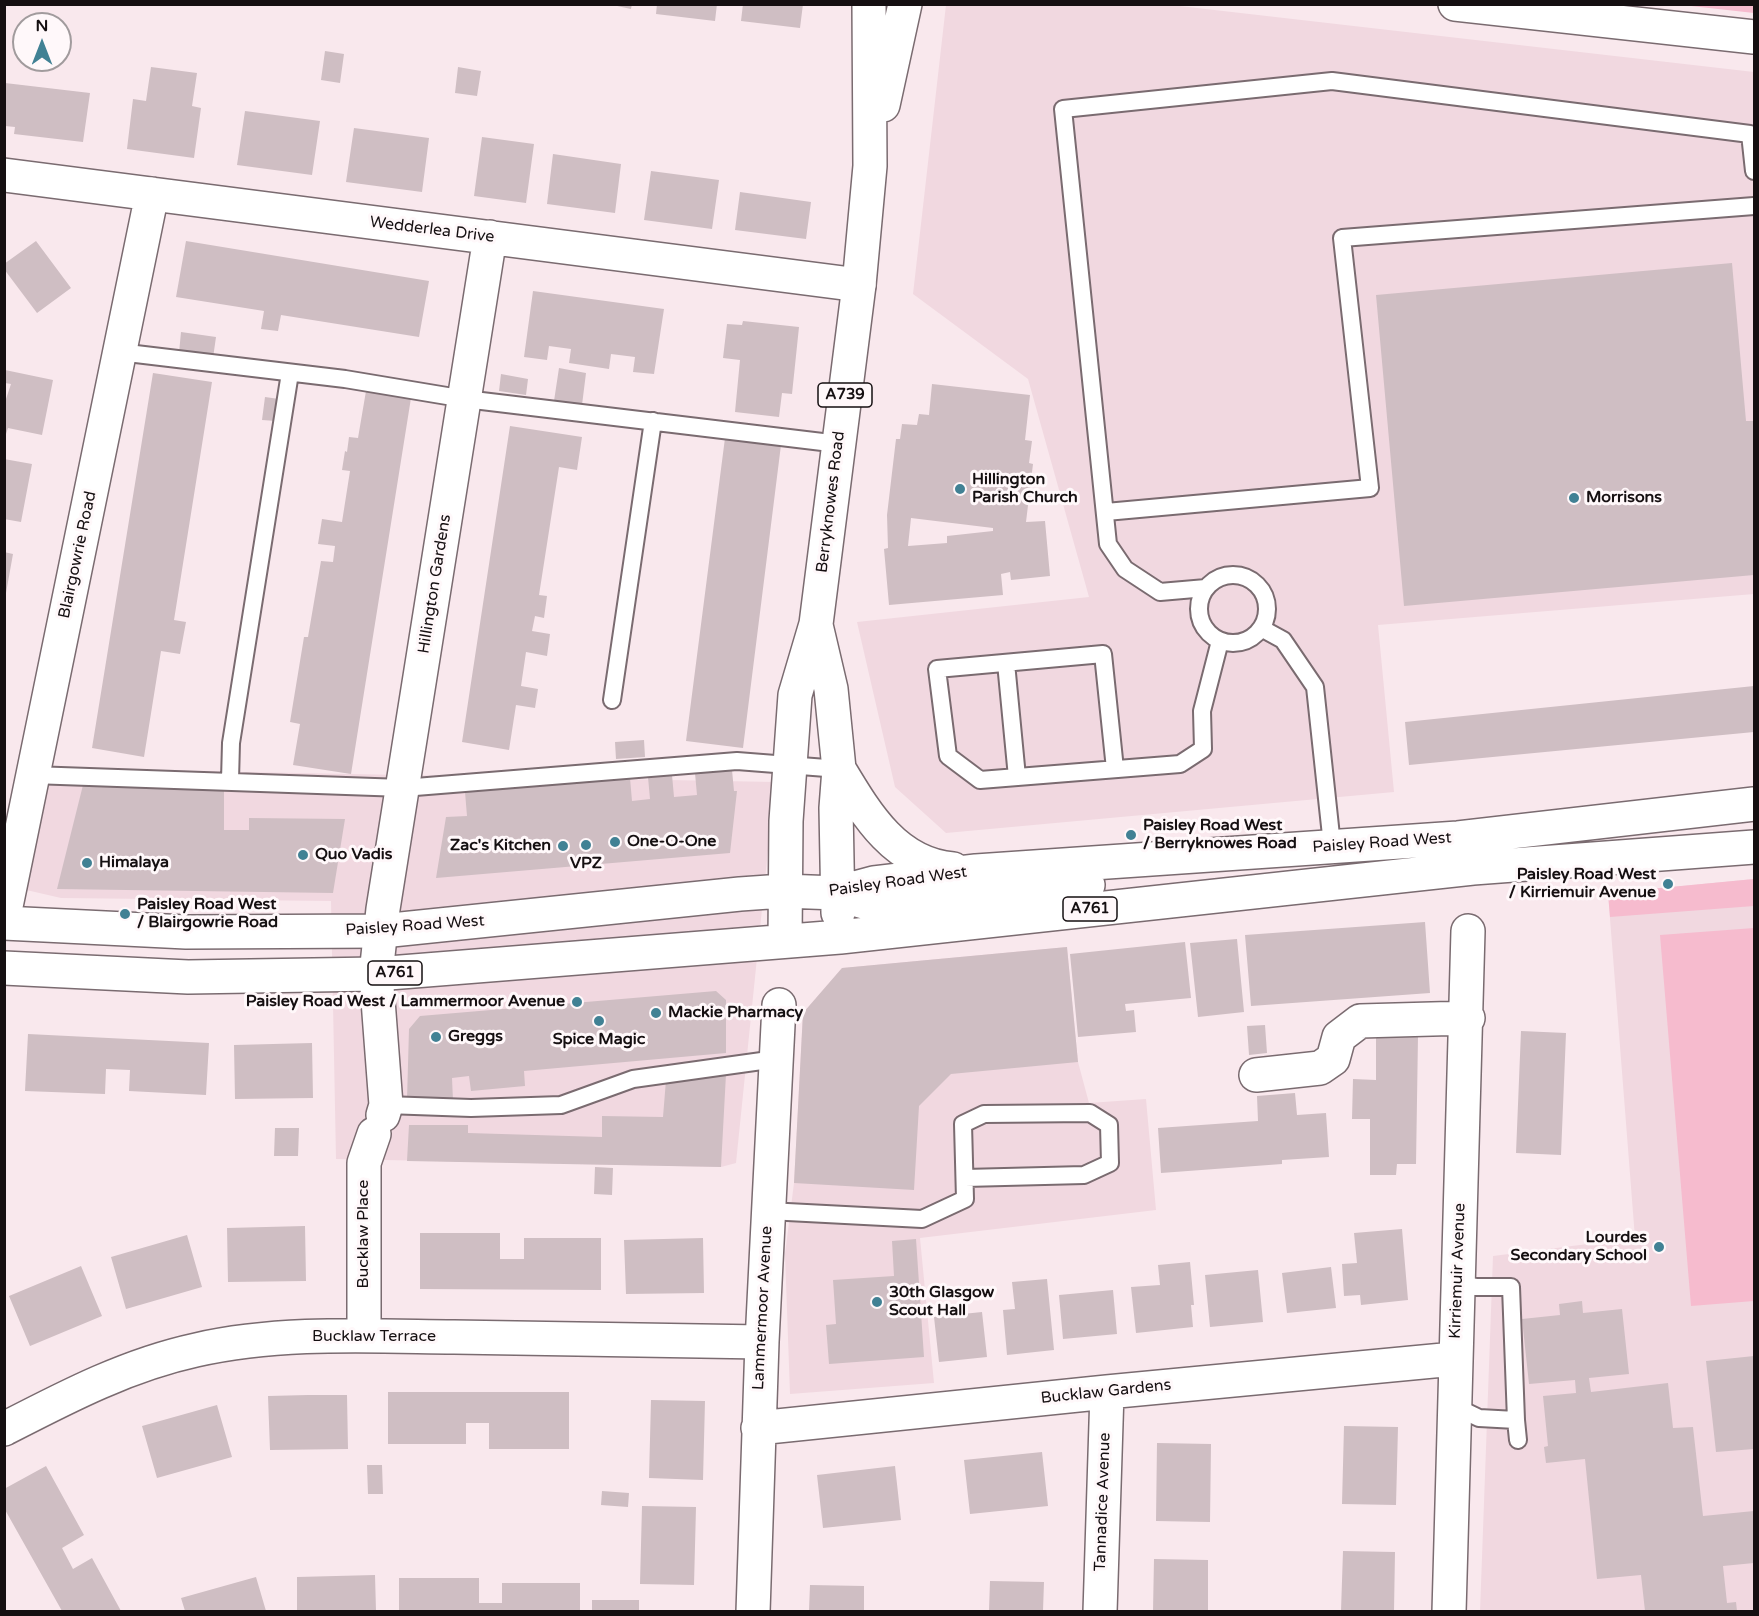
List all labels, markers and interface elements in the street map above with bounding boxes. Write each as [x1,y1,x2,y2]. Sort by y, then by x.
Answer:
north arrow [12,12,72,72]
text: N [36,16,48,36]
street label: Wedderlea Drive [369,213,495,247]
road number: A739 [818,383,872,407]
street label: Berryknowes Road [813,430,849,574]
place label: Hillington Parish Church [972,470,1078,508]
marker: Hillington Parish Church [953,482,967,496]
place label: Morrisons [1586,488,1662,508]
street label: Blairgowrie Road [55,490,101,620]
marker: Morrisons [1567,491,1581,505]
street label: Hillington Gardens [414,513,456,655]
place label: Paisley Road West / Berryknowes Road [1143,816,1297,854]
marker: Paisley Road West / Berryknowes Road [1124,828,1138,842]
street label: Paisley Road West [1312,829,1452,857]
place label: One-O-One [627,832,716,852]
marker: One-O-One [608,835,622,849]
place label: Zac's Kitchen [450,836,551,856]
marker: VPZ [579,838,593,852]
marker: Zac's Kitchen [556,839,570,853]
place label: Quo Vadis [315,845,392,865]
marker: Quo Vadis [296,848,310,862]
place label: Himalaya [99,853,169,873]
place label: VPZ [570,854,602,874]
marker: Himalaya [80,856,94,870]
street label: Paisley Road West [828,863,968,901]
place label: Paisley Road West / Kirriemuir Avenue [1509,865,1656,903]
marker: Paisley Road West / Kirriemuir Avenue [1661,877,1675,891]
place label: Paisley Road West / Blairgowrie Road [137,895,278,933]
road number: A761 [1063,897,1117,921]
marker: Paisley Road West / Blairgowrie Road [118,907,132,921]
street label: Paisley Road West [345,912,485,940]
road number: A761 [368,961,422,985]
place label: Paisley Road West / Lammermoor Avenue [246,992,565,1012]
marker: Paisley Road West / Lammermoor Avenue [570,995,584,1009]
place label: Mackie Pharmacy [668,1003,803,1023]
marker: Mackie Pharmacy [649,1006,663,1020]
marker: Spice Magic [592,1014,606,1028]
place label: Greggs [448,1027,503,1047]
marker: Greggs [429,1030,443,1044]
place label: Spice Magic [553,1030,645,1050]
street label: Bucklaw Place [354,1180,374,1288]
street label: Kirriemuir Avenue [1446,1203,1470,1339]
street label: Lammermoor Avenue [749,1225,777,1391]
place label: Lourdes Secondary School [1511,1228,1647,1266]
marker: Lourdes Secondary School [1652,1240,1666,1254]
place label: 30th Glasgow Scout Hall [889,1283,994,1321]
marker: 30th Glasgow Scout Hall [870,1295,884,1309]
street label: Bucklaw Terrace [312,1327,436,1347]
street label: Bucklaw Gardens [1040,1376,1172,1408]
street label: Tannadice Avenue [1091,1432,1115,1572]

